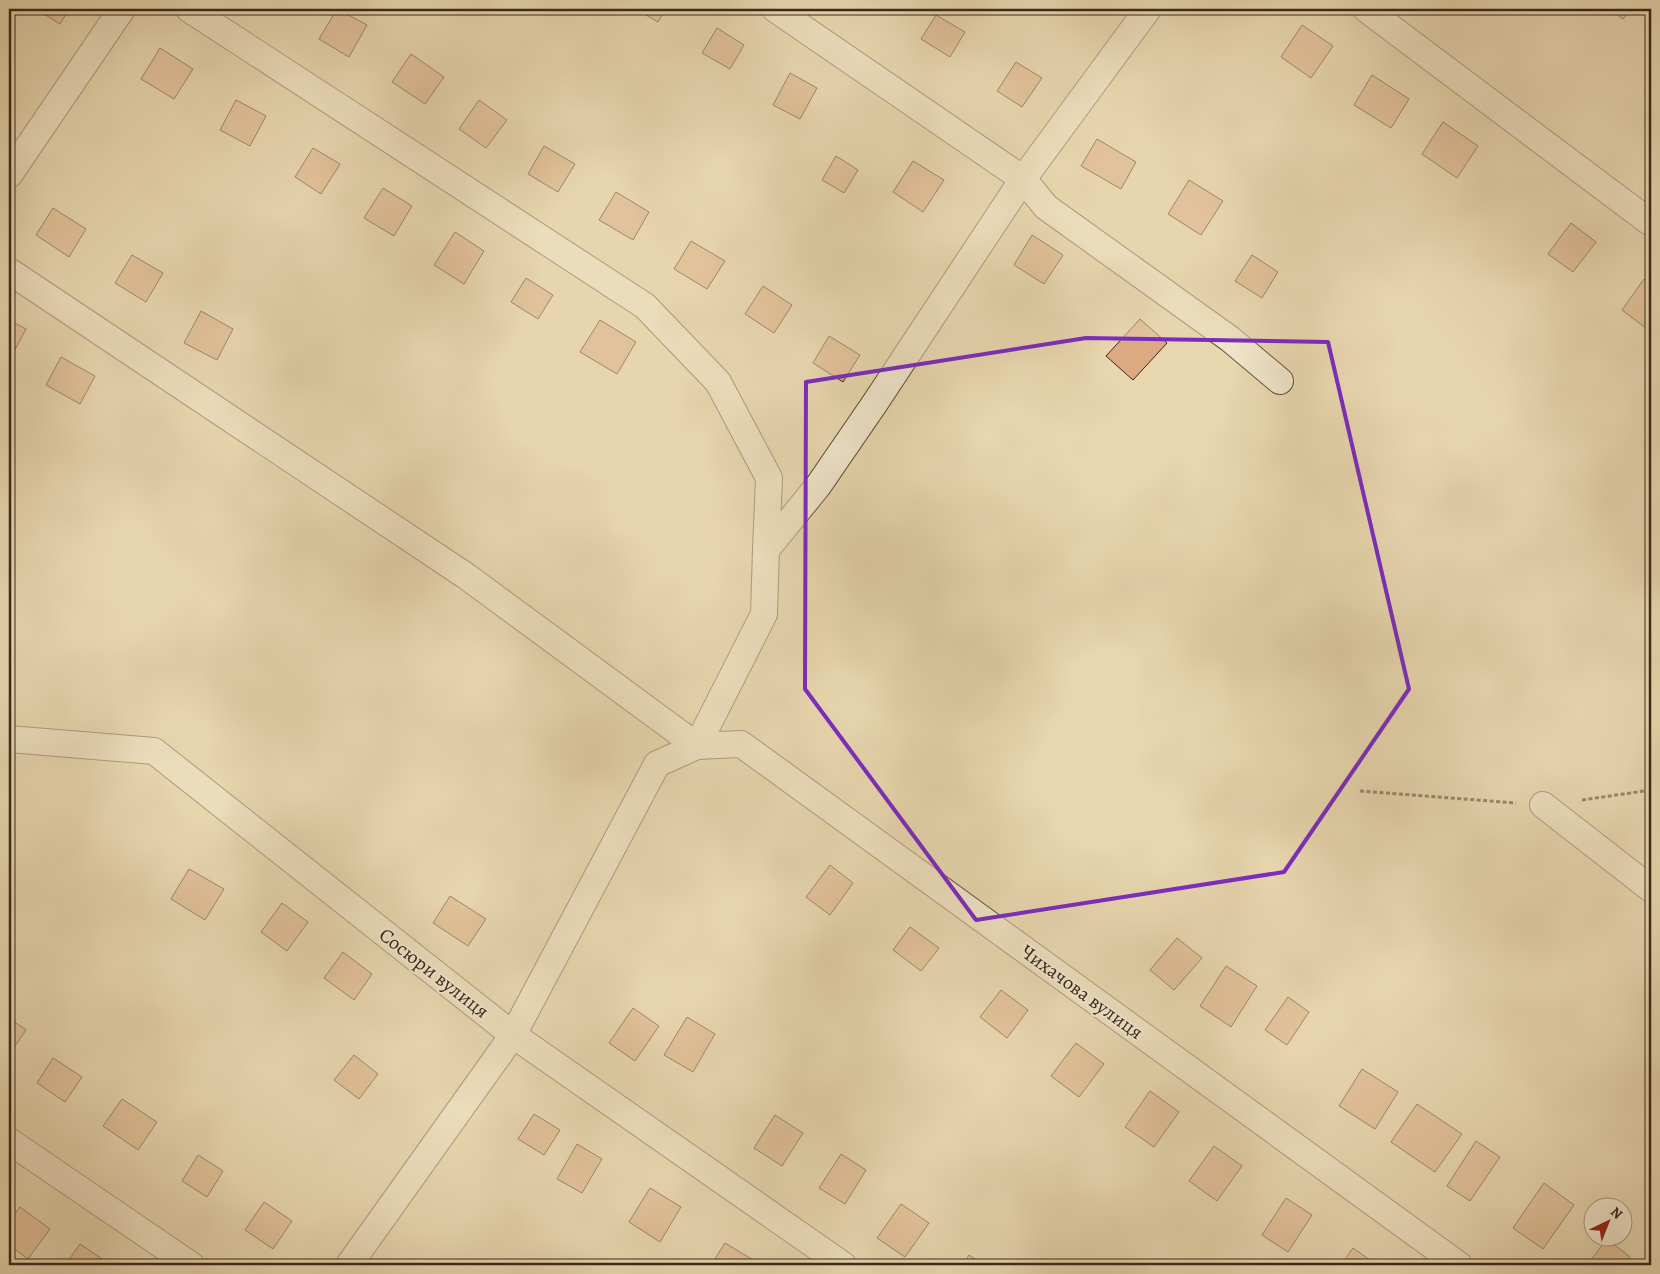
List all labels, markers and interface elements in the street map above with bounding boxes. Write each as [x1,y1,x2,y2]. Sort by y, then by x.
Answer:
street label: Сосюри вулиця [373,921,495,1025]
street label: Чихачова вулиця [1015,938,1149,1046]
north arrow [1582,1196,1632,1246]
text: N [1606,1202,1627,1223]

